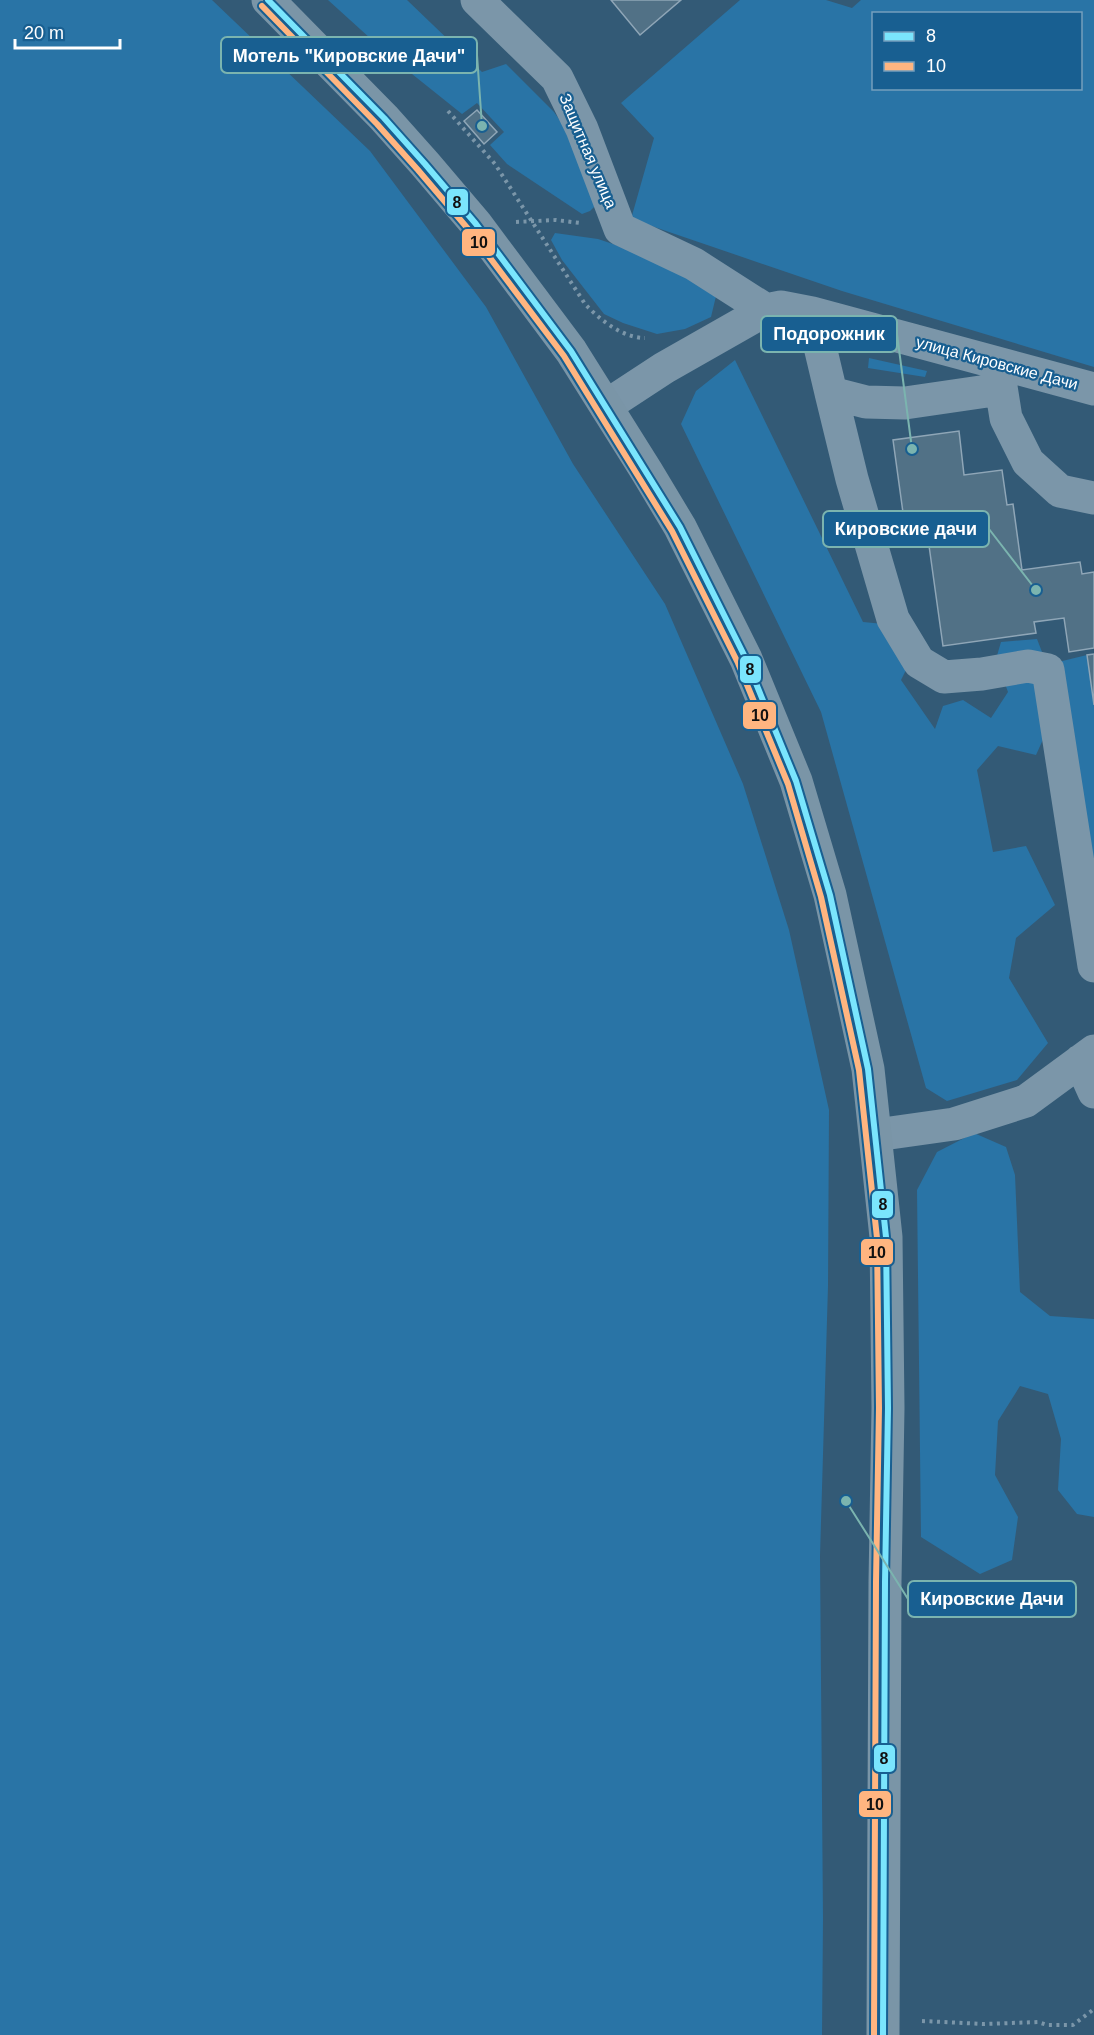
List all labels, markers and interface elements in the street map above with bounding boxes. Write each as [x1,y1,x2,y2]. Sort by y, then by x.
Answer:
scale bar [15,12,120,50]
legend [872,12,1082,90]
text: 20 m [24,23,64,43]
text: 8 [926,26,936,46]
callout: Мотель "Кировские Дачи" [221,37,477,73]
text: Мотель "Кировские Дачи" [233,46,465,66]
text: 10 [926,56,946,76]
street label: Защитная улица [556,91,620,211]
line badge: 8 [446,188,469,216]
text: 8 [453,194,462,211]
line badge: 10 [461,228,496,257]
text: 10 [470,234,488,251]
callout: Подорожник [761,316,897,352]
text: Подорожник [773,324,886,344]
street label: улица Кировские Дачи [914,333,1080,393]
callout: Кировские дачи [823,511,989,547]
text: Кировские дачи [835,519,977,539]
line badge: 8 [739,655,762,684]
text: 8 [746,661,755,678]
line badge: 10 [742,701,777,730]
text: 10 [751,707,769,724]
line badge: 8 [871,1190,894,1219]
text: 8 [879,1196,888,1213]
line badge: 10 [860,1238,894,1266]
text: 10 [868,1244,886,1261]
callout: Кировские Дачи [908,1581,1076,1617]
text: Кировские Дачи [920,1589,1064,1609]
line badge: 8 [873,1744,896,1773]
text: 8 [880,1750,889,1767]
line badge: 10 [858,1790,892,1818]
text: 10 [866,1796,884,1813]

